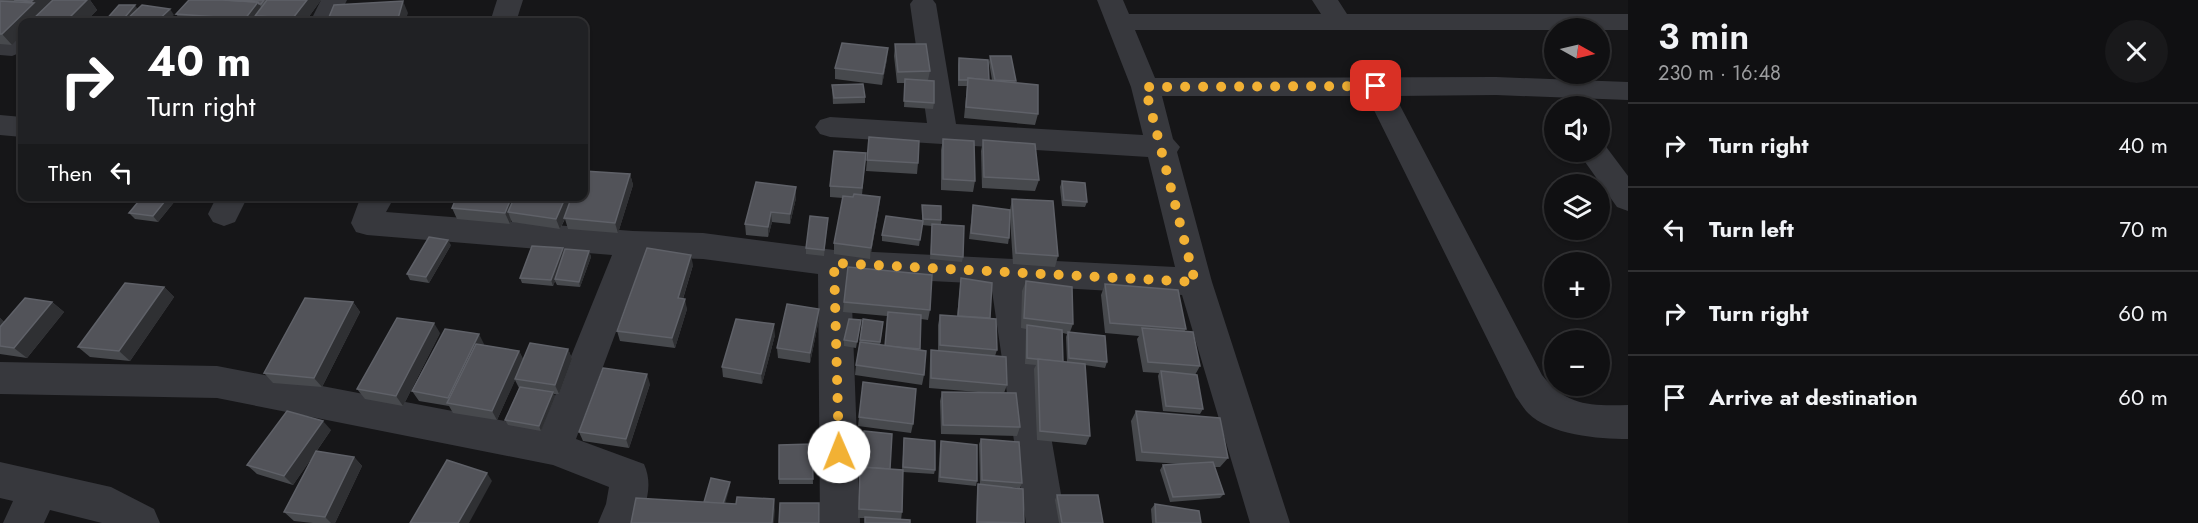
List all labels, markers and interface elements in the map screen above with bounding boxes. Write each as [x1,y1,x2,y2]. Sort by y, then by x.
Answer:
text: 3 min [1658,10,1749,62]
north arrow [1544,18,1610,84]
map controls [1544,18,1610,396]
button: close [2105,20,2168,83]
text: 40 m [147,31,251,92]
icon: right [48,42,126,120]
text: 230 m · 16:48 [1658,59,1781,88]
pin [1350,60,1401,111]
icon: arrive [1359,69,1392,102]
text: Turn right [147,87,255,126]
button: sound [1544,96,1610,162]
icon: right [1658,129,1691,162]
text: Turn right [1709,129,1809,161]
text: 40 m [2118,129,2168,161]
icon: left [105,156,138,189]
text: Then [48,157,93,189]
button: layers [1544,174,1610,240]
icon: left [1658,213,1691,246]
text: Turn left [1709,213,1794,245]
text: 70 m [2119,213,2168,245]
button: + [1544,252,1610,318]
icon: right [1658,297,1691,330]
text: Turn right [1709,297,1809,329]
text: 60 m [2118,297,2168,329]
button: − [1544,330,1610,396]
icon: arrive [1658,381,1691,414]
text: Arrive at destination [1709,381,1918,413]
text: 60 m [2118,381,2168,413]
position arrow [807,420,871,484]

